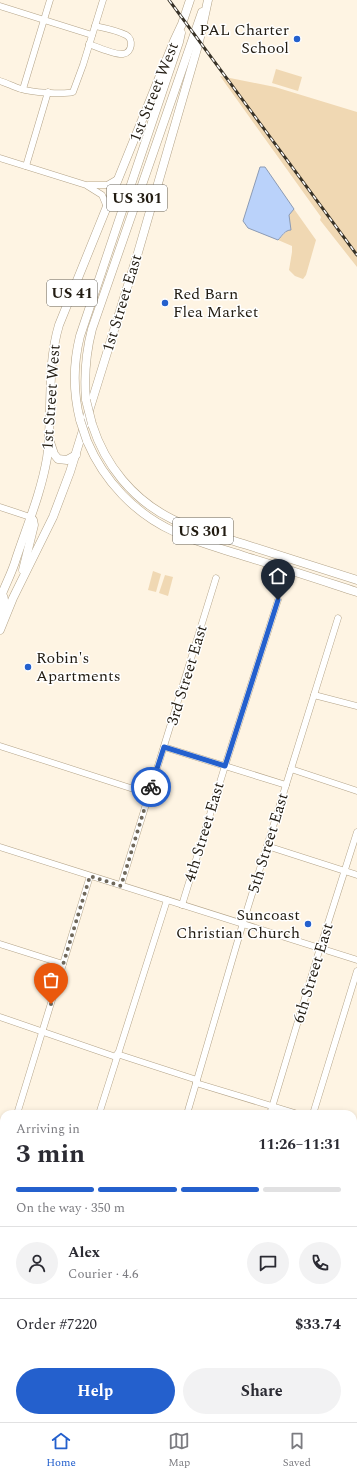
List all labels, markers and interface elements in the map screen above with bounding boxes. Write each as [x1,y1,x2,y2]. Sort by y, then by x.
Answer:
place label: PAL Charter School [199,18,289,60]
marker: PAL Charter School [292,34,302,44]
street label: 1st Street West [123,38,185,146]
road number: US 301 [107,185,167,211]
street label: 1st Street East [96,251,148,355]
road number: US 41 [47,280,97,306]
place label: Red Barn Flea Market [173,282,259,324]
marker: Red Barn Flea Market [160,298,170,308]
street label: 1st Street West [35,343,67,451]
road number: US 301 [173,518,233,544]
pin [261,559,295,600]
icon: home [267,565,289,587]
street label: 3rd Street East [160,621,214,728]
place label: Robin's Apartments [36,646,121,688]
marker: Robin's Apartments [23,662,33,672]
courier [131,767,171,807]
icon: bike [140,776,162,798]
street label: 4th Street East [177,779,231,885]
street label: 5th Street East [241,790,295,896]
place label: Suncoast Christian Church [176,903,300,945]
marker: Suncoast Christian Church [303,919,313,929]
street label: 6th Street East [286,920,340,1026]
pin [34,963,68,1004]
icon: bag [40,969,62,991]
text: Arriving in [16,1119,80,1139]
text: 11:26–11:31 [258,1133,341,1156]
text: 3 min [16,1134,85,1174]
text: On the way · 350 m [16,1198,125,1218]
text: Alex [68,1241,100,1264]
button: person [16,1242,58,1284]
button: chat [247,1242,289,1284]
button: phone [299,1242,341,1284]
text: Courier · 4.6 [68,1264,138,1284]
text: Order #7220 [16,1313,97,1336]
text: $33.74 [295,1313,341,1336]
button: Help [16,1368,175,1414]
button: Share [183,1368,341,1414]
tab: Home [46,1430,76,1471]
tab: Map [168,1430,190,1471]
tab: Saved [283,1430,311,1471]

